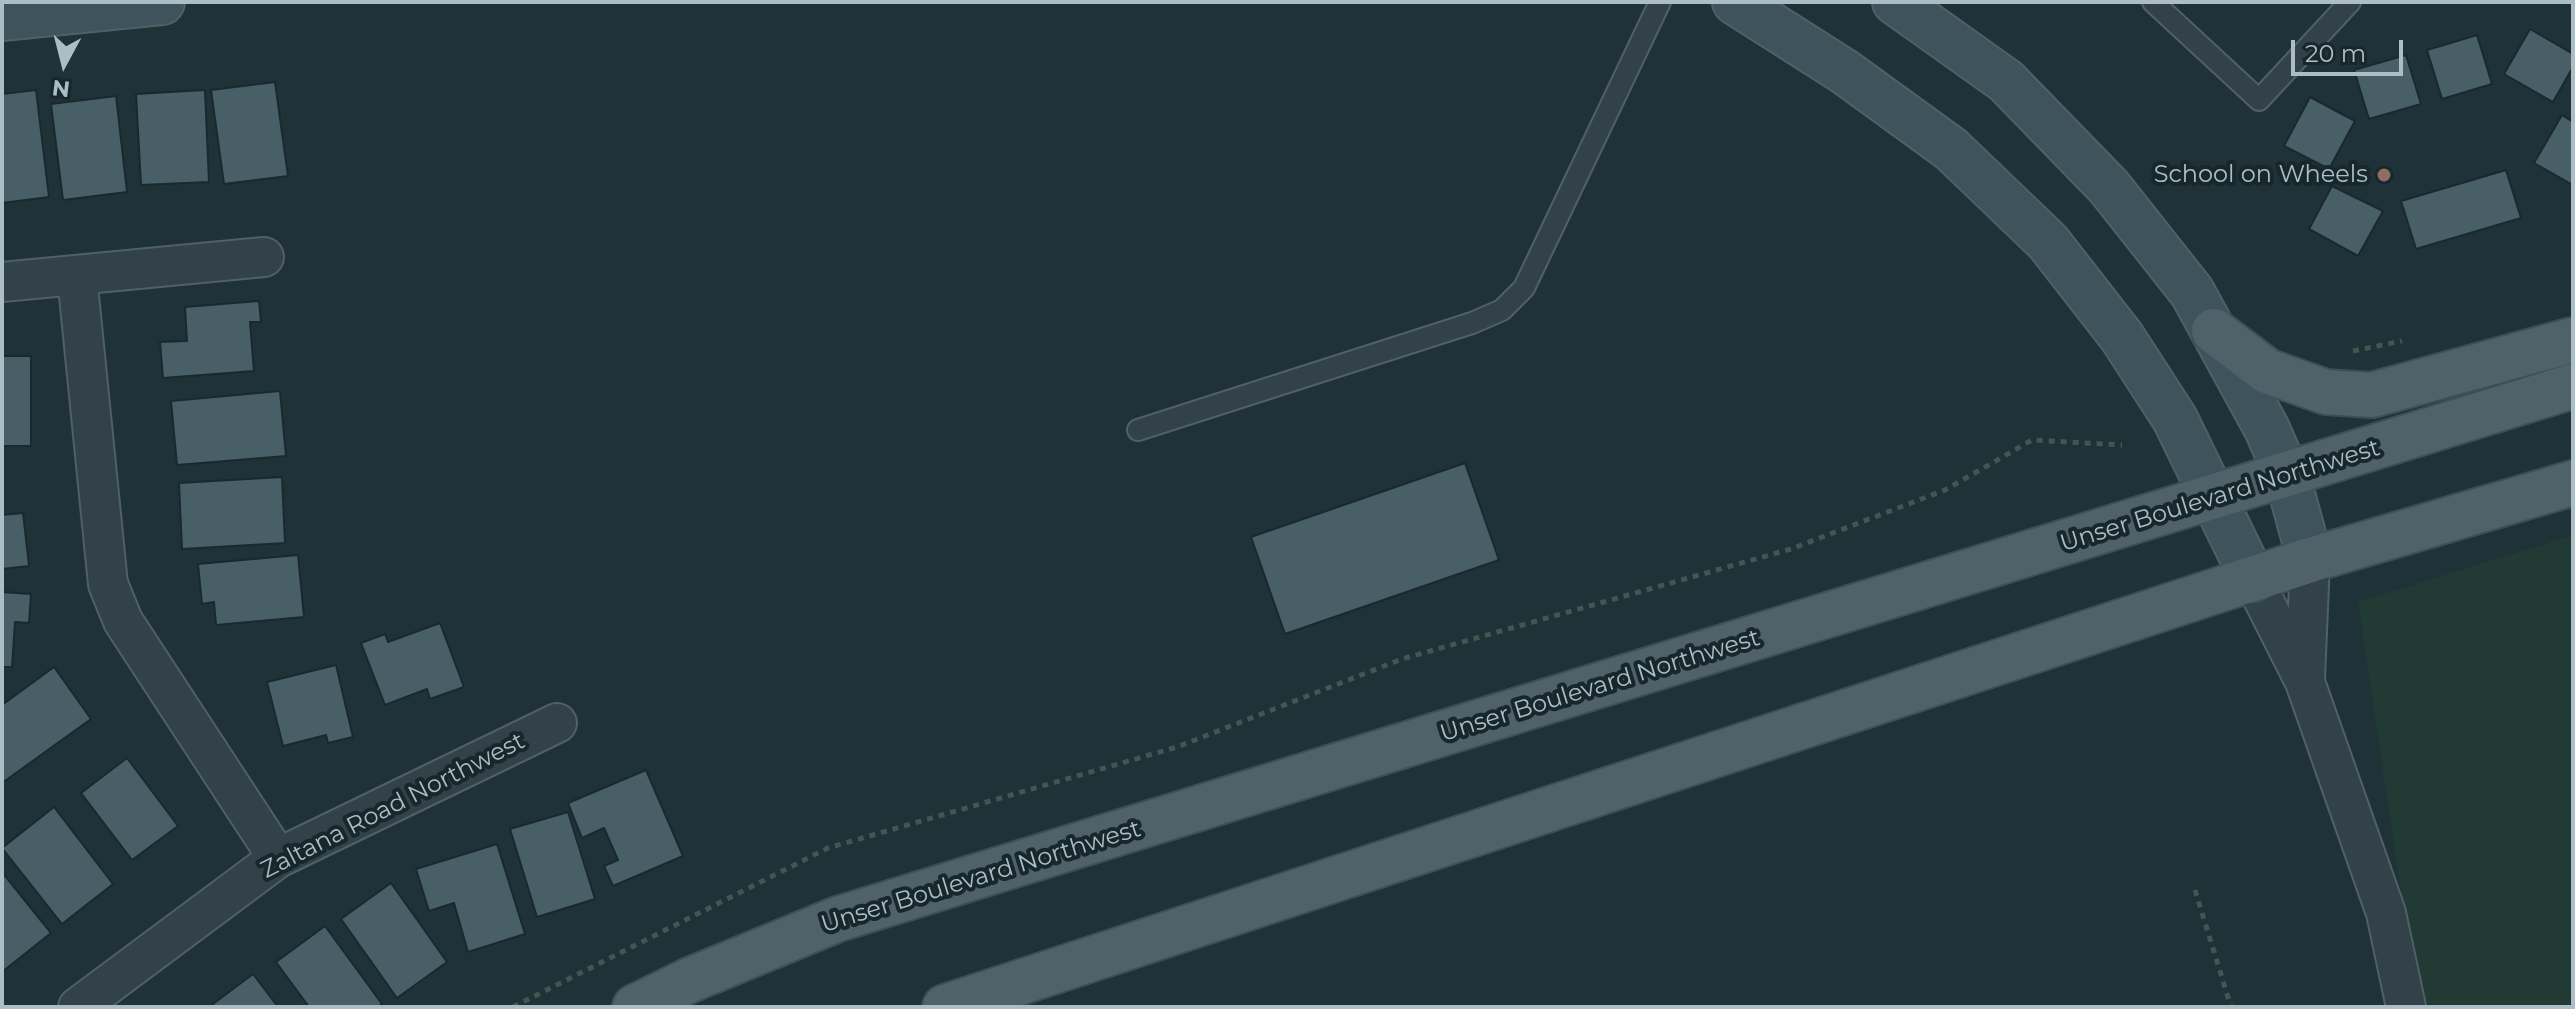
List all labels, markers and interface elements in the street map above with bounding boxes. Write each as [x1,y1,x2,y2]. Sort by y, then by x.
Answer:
north arrow [24,24,104,104]
scale bar [2295,24,2407,74]
text: 20 m [2305,39,2366,68]
text: N [51,74,71,103]
place label: School on Wheels [2154,161,2368,189]
marker: School on Wheels [2375,166,2393,184]
street label: Unser Boulevard Northwest [2057,434,2383,558]
street label: Unser Boulevard Northwest [1437,624,1763,748]
street label: Zaltana Road Northwest [256,727,530,885]
street label: Unser Boulevard Northwest [818,815,1144,939]

